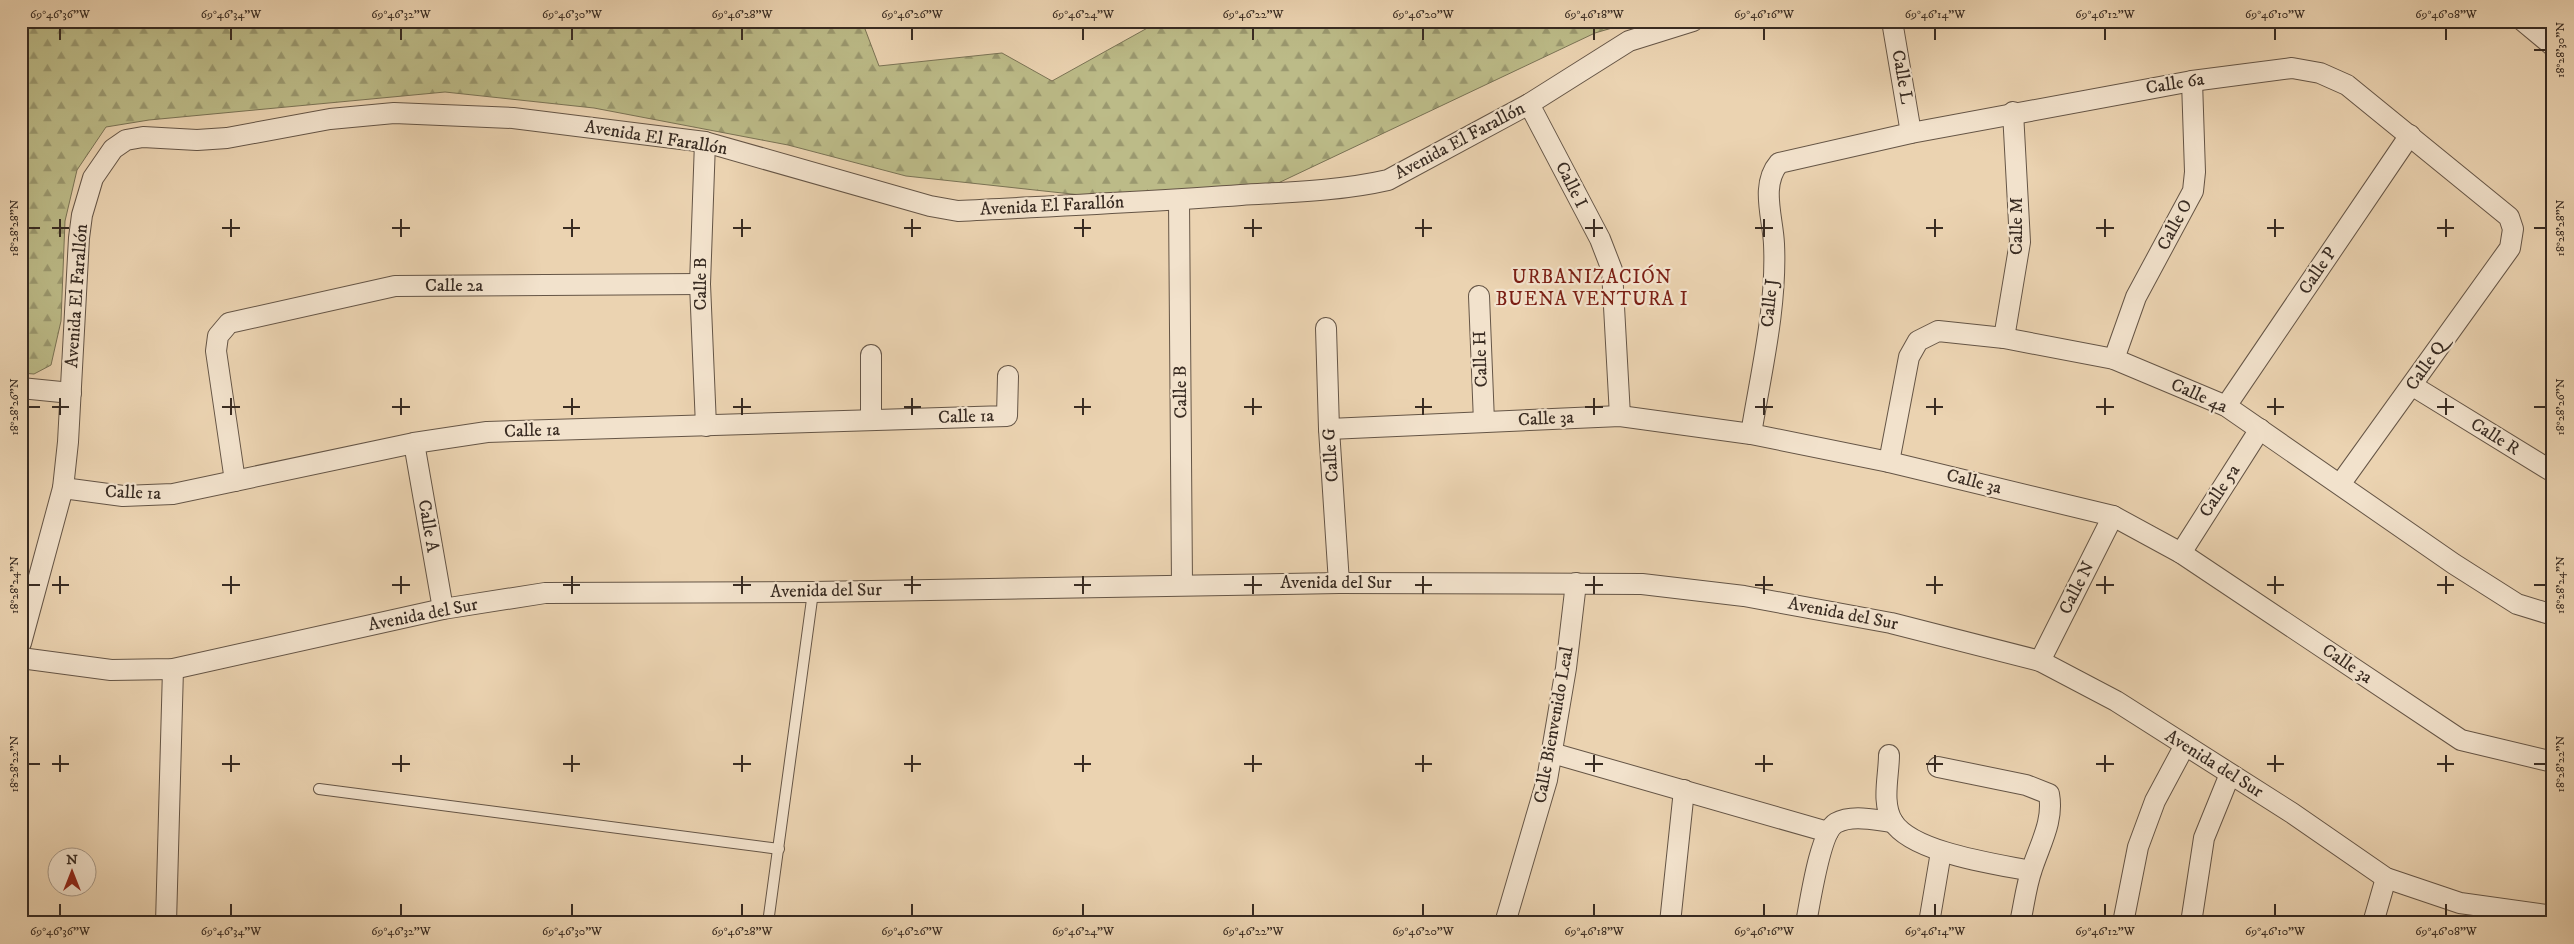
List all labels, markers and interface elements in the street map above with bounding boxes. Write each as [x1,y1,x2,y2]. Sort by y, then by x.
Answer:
text: 69°46'36"W [30,7,91,22]
text: 69°46'34"W [201,7,262,22]
text: 69°46'32"W [371,7,432,22]
text: 69°46'30"W [542,7,603,22]
text: 69°46'28"W [711,7,774,22]
text: 69°46'26"W [881,7,944,22]
text: 69°46'24"W [1052,7,1115,22]
text: 69°46'22"W [1222,7,1285,22]
text: 69°46'20"W [1392,7,1455,22]
text: 69°46'18"W [1564,7,1625,22]
text: 69°46'16"W [1734,7,1795,22]
text: 69°46'14"W [1905,7,1966,22]
text: 69°46'12"W [2075,7,2136,22]
text: 69°46'10"W [2245,7,2306,22]
text: 69°46'08"W [2415,7,2478,22]
text: 18°28'30"N [2553,22,2568,78]
street label: Calle L [1886,48,1918,106]
street label: Calle 6a [2144,68,2206,99]
street label: Avenida El Farallón [1391,97,1529,185]
street label: Avenida El Farallón [583,116,730,160]
street label: Calle I [1550,158,1592,212]
street label: Avenida El Farallón [979,191,1125,221]
street label: Calle O [2153,196,2197,254]
street label: Calle M [2006,197,2028,255]
text: 18°28'28"N [7,199,22,256]
text: 18°28'28"N [2553,199,2568,256]
street label: Avenida El Farallón [61,223,93,369]
street label: Calle P [2294,243,2342,299]
street label: Calle B [690,257,712,311]
district label: URBANIZACIÓN BUENA VENTURA I [1495,264,1689,311]
street label: Calle 2a [425,275,483,297]
street label: Calle J [1757,278,1783,328]
street label: Calle H [1469,330,1493,388]
street label: Calle Q [2401,330,2456,395]
street label: Calle B [1170,365,1192,419]
street label: Calle 4a [2167,374,2231,418]
text: 18°28'26"N [7,378,22,436]
text: 18°28'26"N [2553,378,2568,436]
street label: Calle 1a [938,405,995,429]
street label: Calle 3a [1517,407,1575,431]
street label: Calle R [2466,413,2524,461]
street label: Calle 1a [504,419,561,443]
street label: Calle G [1318,427,1344,483]
street label: Calle 5a [2195,460,2245,521]
street label: Calle 3a [1944,465,2004,500]
street label: Calle 1a [105,481,162,505]
street label: Calle A [413,498,444,555]
text: 18°28'24"N [7,556,22,614]
text: 18°28'24"N [2553,556,2568,614]
street label: Calle N [2054,558,2100,618]
street label: Avenida del Sur [1280,572,1392,594]
street label: Avenida del Sur [770,579,882,603]
street label: Avenida del Sur [1786,593,1900,635]
street label: Avenida del Sur [366,594,480,636]
street label: Calle 3a [2318,639,2377,689]
street label: Calle Bienvenido Leal [1529,644,1579,805]
street label: Avenida del Sur [2161,725,2267,803]
text: 18°28'22"N [7,735,22,792]
text: 18°28'22"N [2553,735,2568,792]
north arrow [48,846,98,896]
text: N [66,851,78,869]
text: 69°46'36"W [30,924,91,939]
text: 69°46'34"W [201,924,262,939]
text: 69°46'32"W [371,924,432,939]
text: 69°46'30"W [542,924,603,939]
text: 69°46'28"W [711,924,774,939]
text: 69°46'26"W [881,924,944,939]
text: 69°46'24"W [1052,924,1115,939]
text: 69°46'22"W [1222,924,1285,939]
text: 69°46'20"W [1392,924,1455,939]
text: 69°46'18"W [1564,924,1625,939]
text: 69°46'16"W [1734,924,1795,939]
text: 69°46'14"W [1905,924,1966,939]
text: 69°46'12"W [2075,924,2136,939]
text: 69°46'10"W [2245,924,2306,939]
text: 69°46'08"W [2415,924,2478,939]

